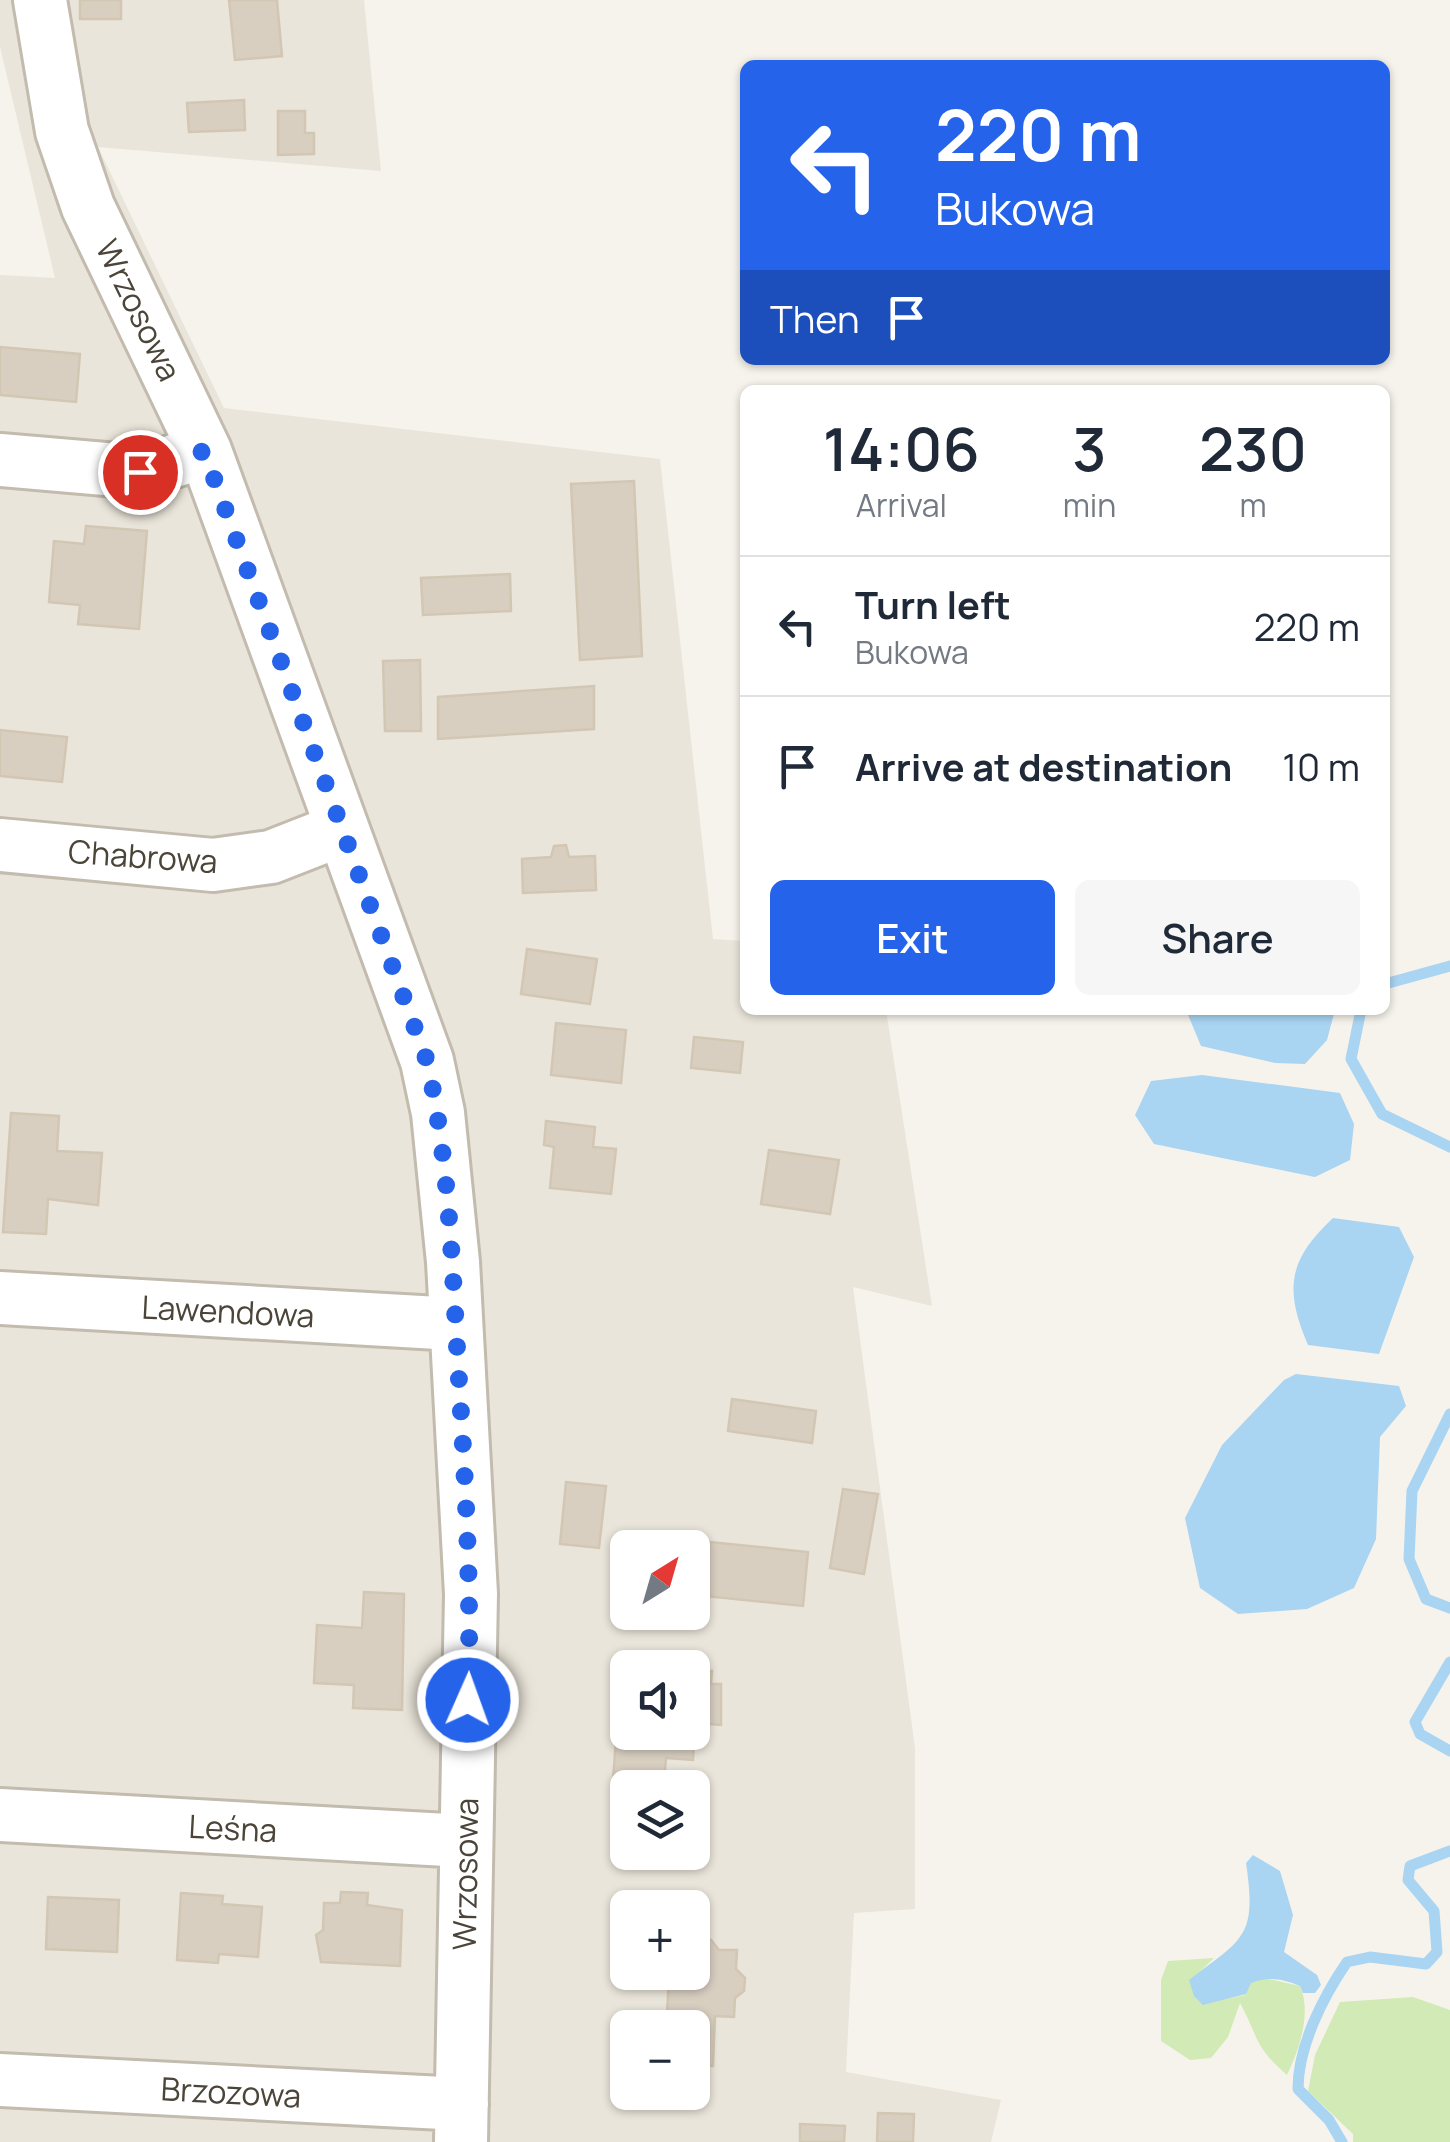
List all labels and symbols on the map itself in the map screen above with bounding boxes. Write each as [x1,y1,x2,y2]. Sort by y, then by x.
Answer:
street label: Wrzosowa [86,232,192,388]
pin [98,430,183,515]
street label: Chabrowa [67,829,219,883]
street label: Lawendowa [140,1284,316,1338]
north arrow [610,1530,710,1630]
position arrow [416,1648,520,1752]
street label: Wrzosowa [442,1797,488,1951]
street label: Leśna [188,1804,278,1852]
street label: Brzozowa [160,2066,302,2118]

